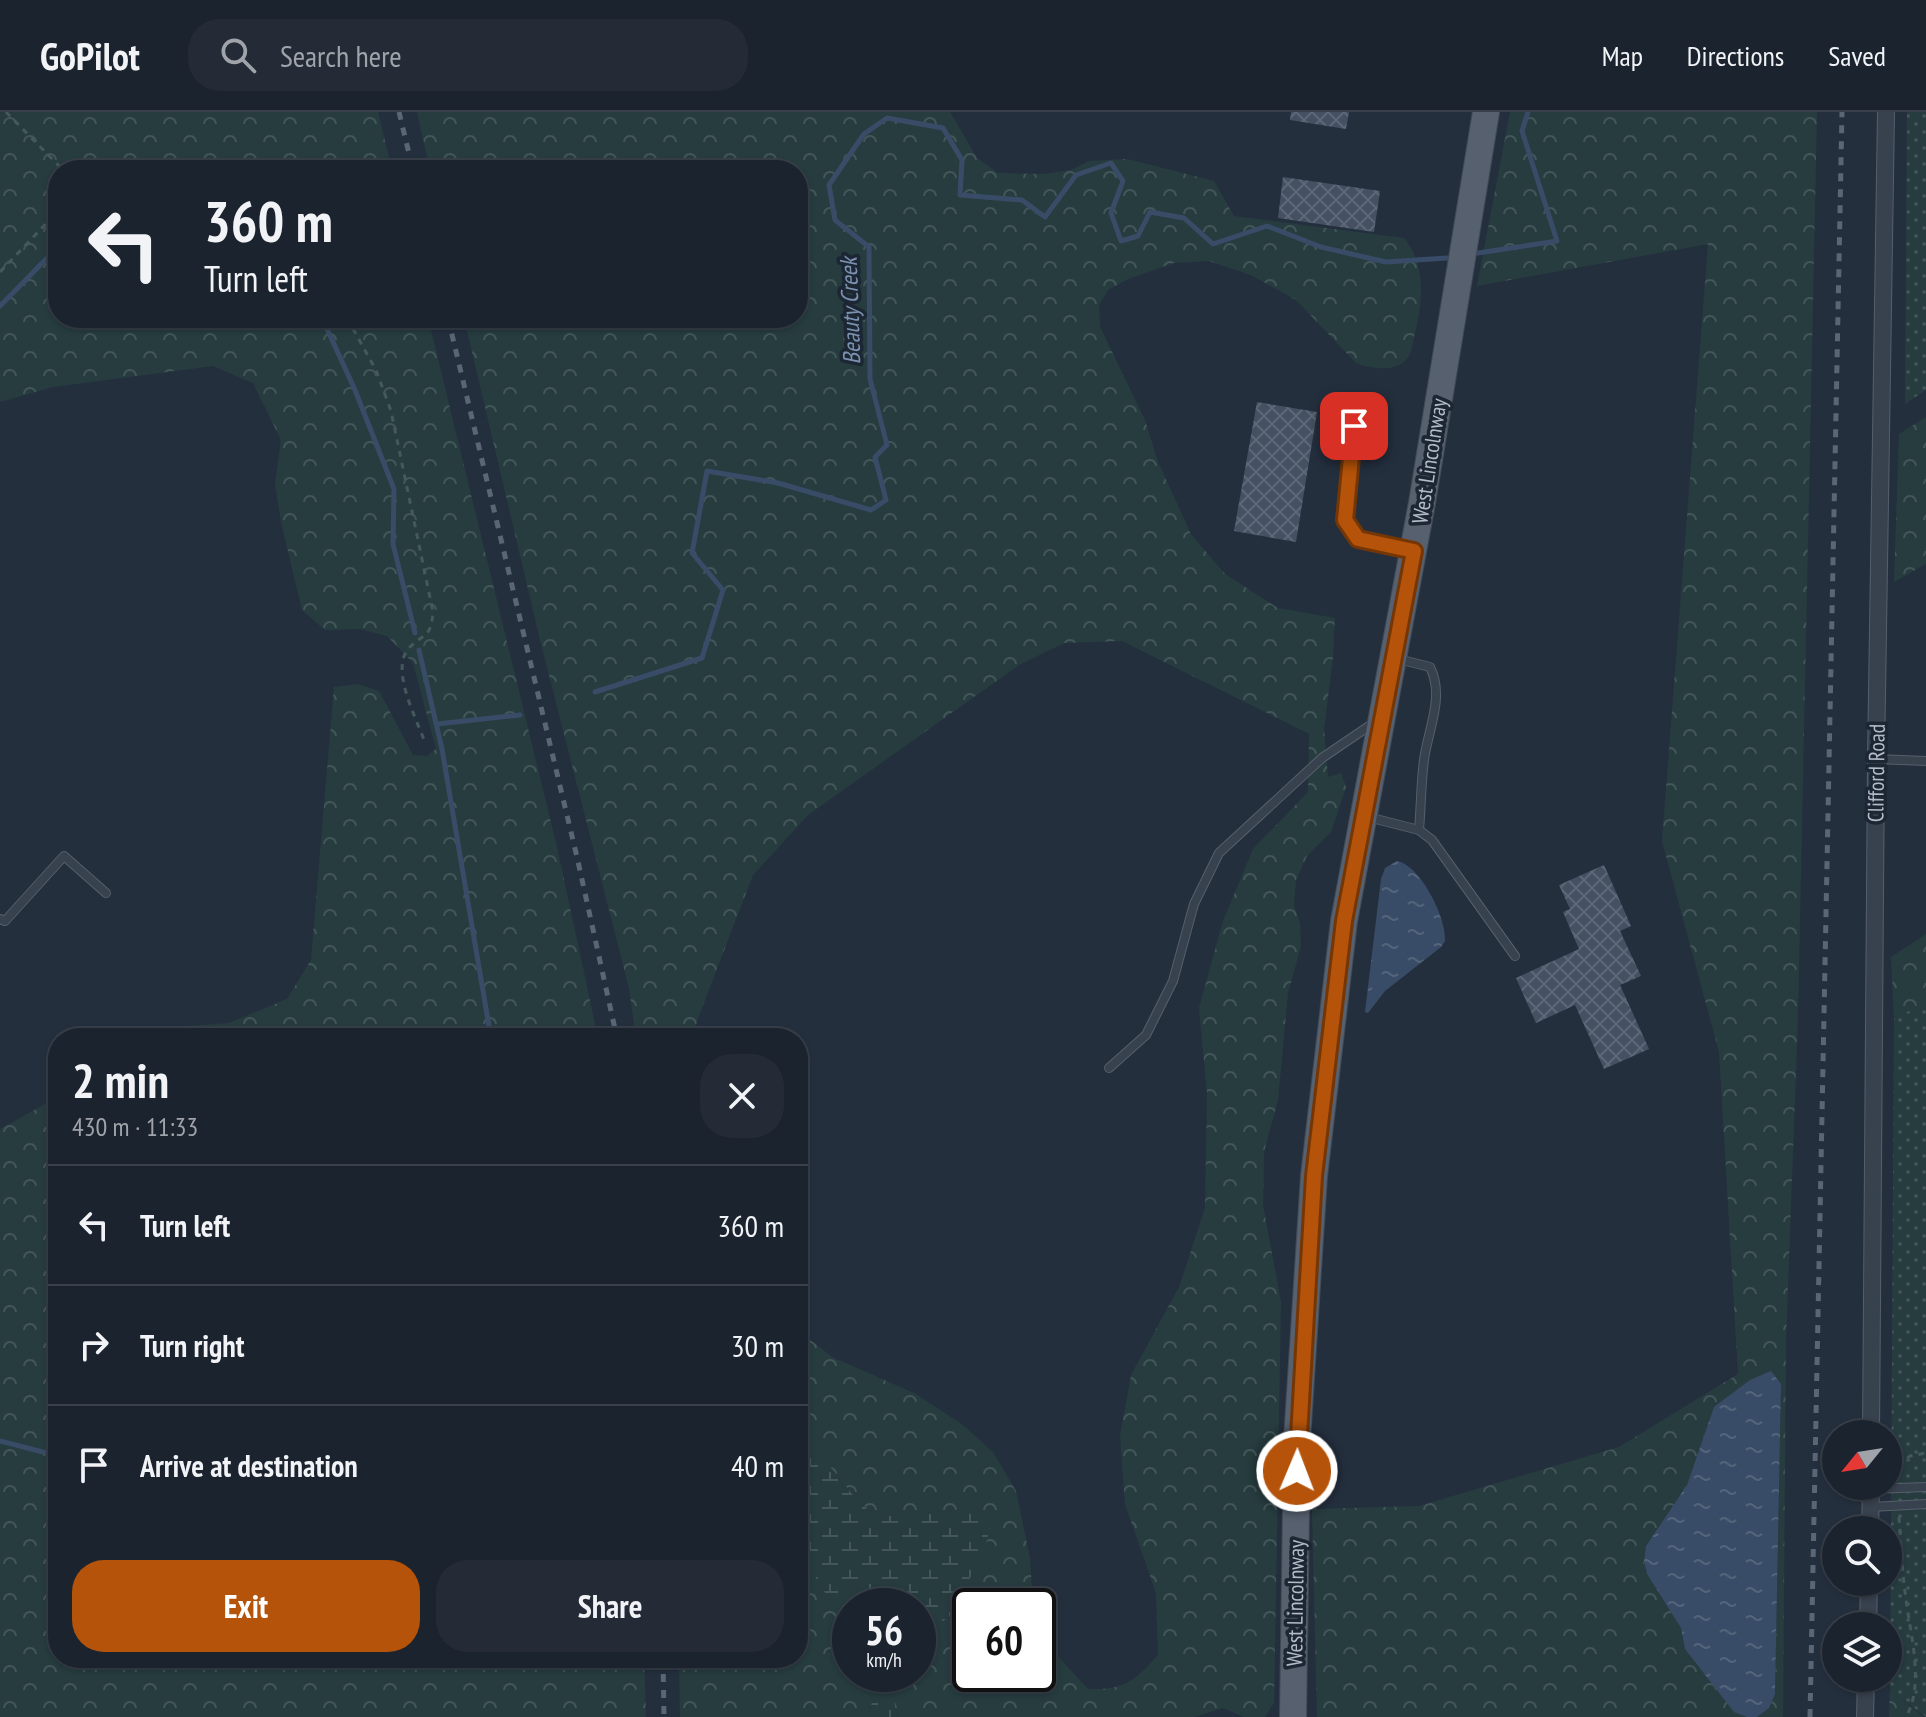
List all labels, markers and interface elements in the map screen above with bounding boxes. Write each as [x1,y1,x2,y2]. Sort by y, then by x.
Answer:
search box [188,19,748,91]
text: GoPilot [40,31,140,80]
icon: search [216,33,260,77]
text: Search here [280,36,402,75]
text: Map [1602,37,1643,74]
text: Directions [1687,37,1784,74]
text: Saved [1828,37,1886,74]
text: 360 m [204,185,333,257]
icon: left [72,192,176,296]
water label: Beauty Creek [833,254,867,365]
text: Turn left [204,255,308,302]
pin [1320,392,1388,460]
street label: West Lincolnway [1405,396,1453,526]
icon: arrive [1332,404,1376,448]
street label: Clifford Road [1861,724,1891,822]
text: 2 min [72,1049,169,1111]
button: close [700,1054,784,1138]
text: 430 m · 11:33 [72,1110,198,1143]
icon: left [72,1203,116,1247]
text: Turn left [140,1206,230,1245]
text: 360 m [718,1206,784,1245]
icon: right [72,1323,116,1367]
text: Turn right [140,1326,244,1365]
text: 30 m [731,1326,784,1365]
north arrow [1822,1420,1902,1500]
map controls [1822,1420,1902,1692]
position arrow [1255,1429,1339,1513]
icon: arrive [72,1443,116,1487]
text: Arrive at destination [140,1446,358,1485]
text: 40 m [731,1446,784,1485]
button: search [1822,1516,1902,1596]
street label: West Lincolnway [1280,1539,1310,1667]
button: Exit [72,1560,420,1652]
button: Share [436,1560,784,1652]
speed limit sign: 60 [952,1588,1056,1692]
text: 56 [865,1604,903,1656]
button: layers [1822,1612,1902,1692]
text: km/h [866,1647,902,1673]

